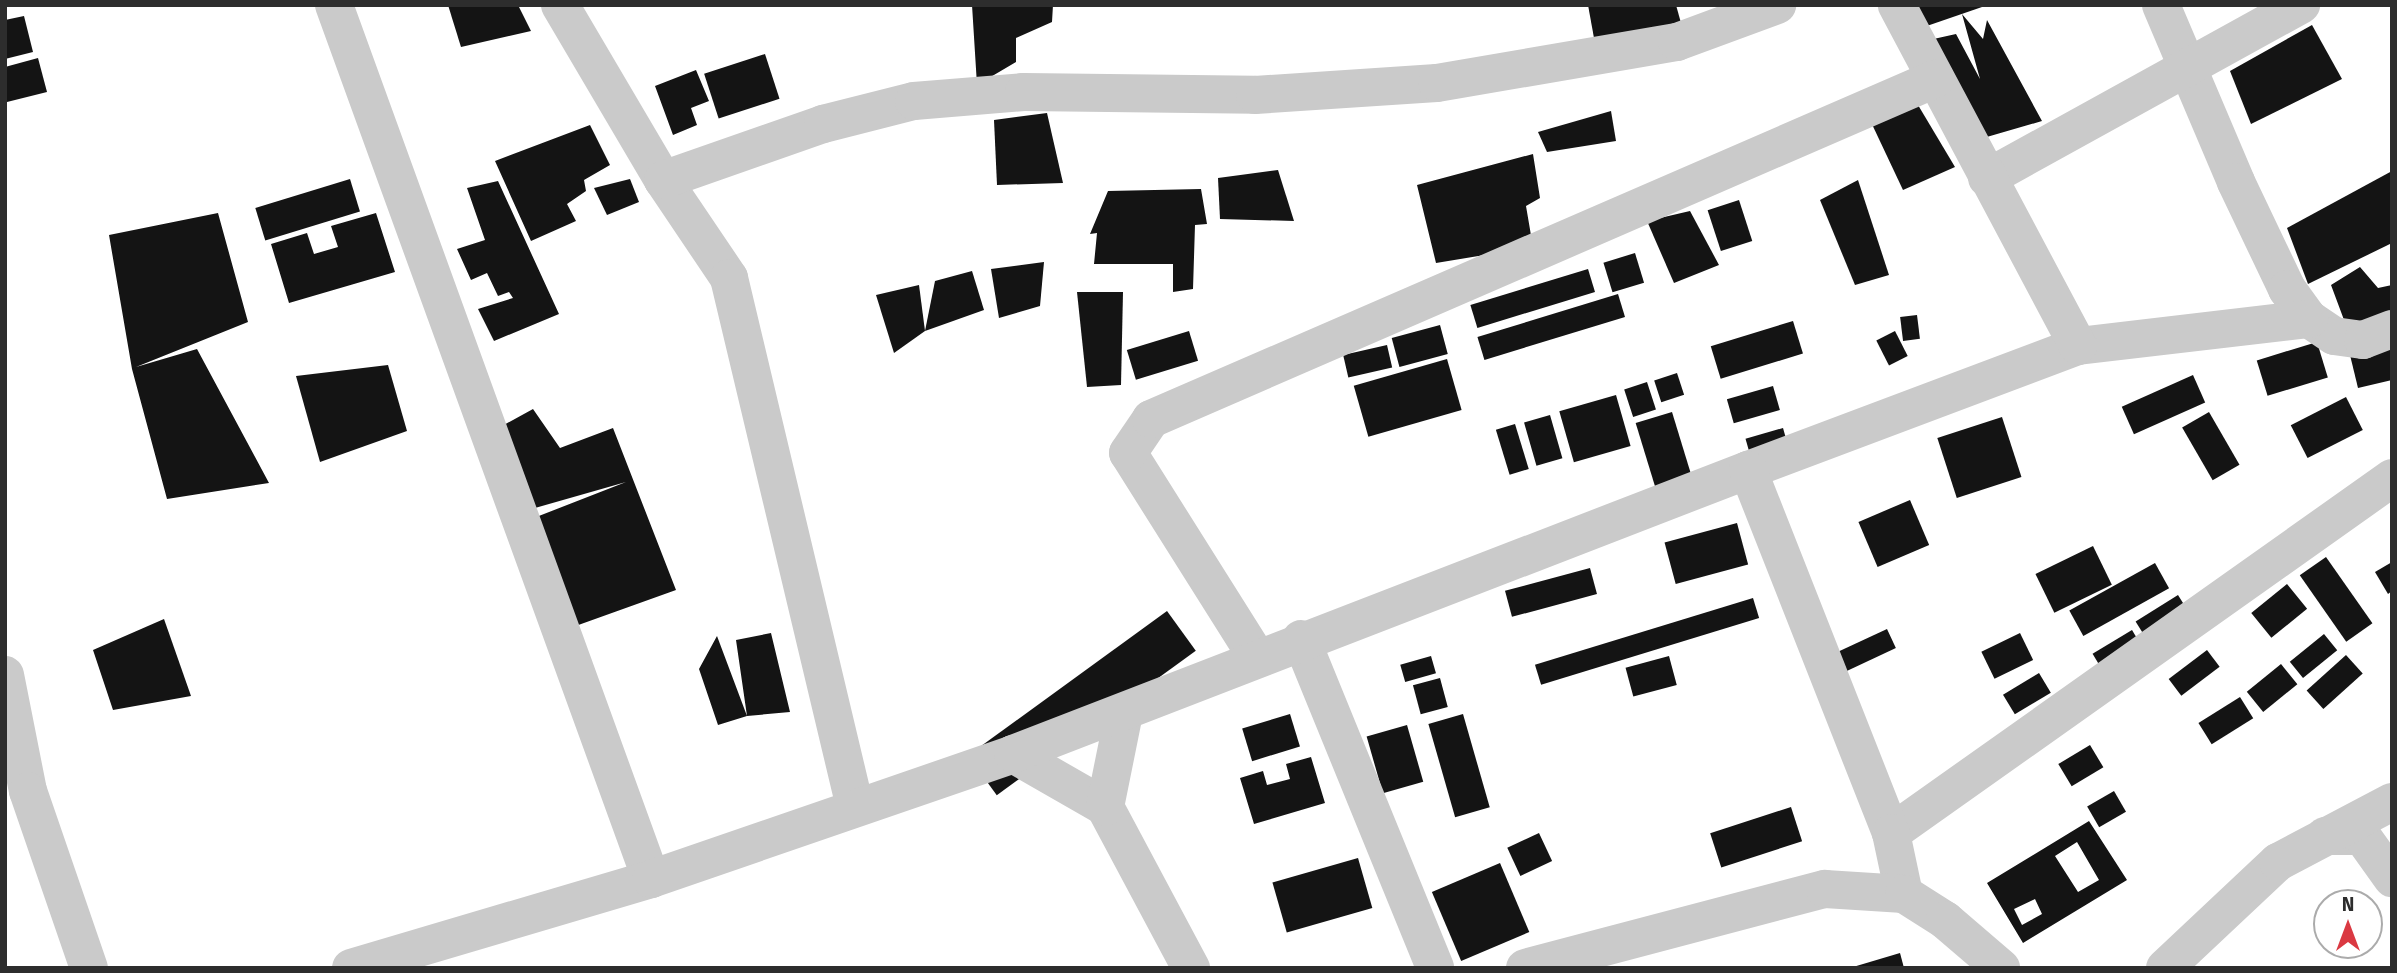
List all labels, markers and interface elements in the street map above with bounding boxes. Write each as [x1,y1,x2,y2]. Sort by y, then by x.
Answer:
north arrow [2313,889,2383,959]
text: N [2342,893,2354,916]

